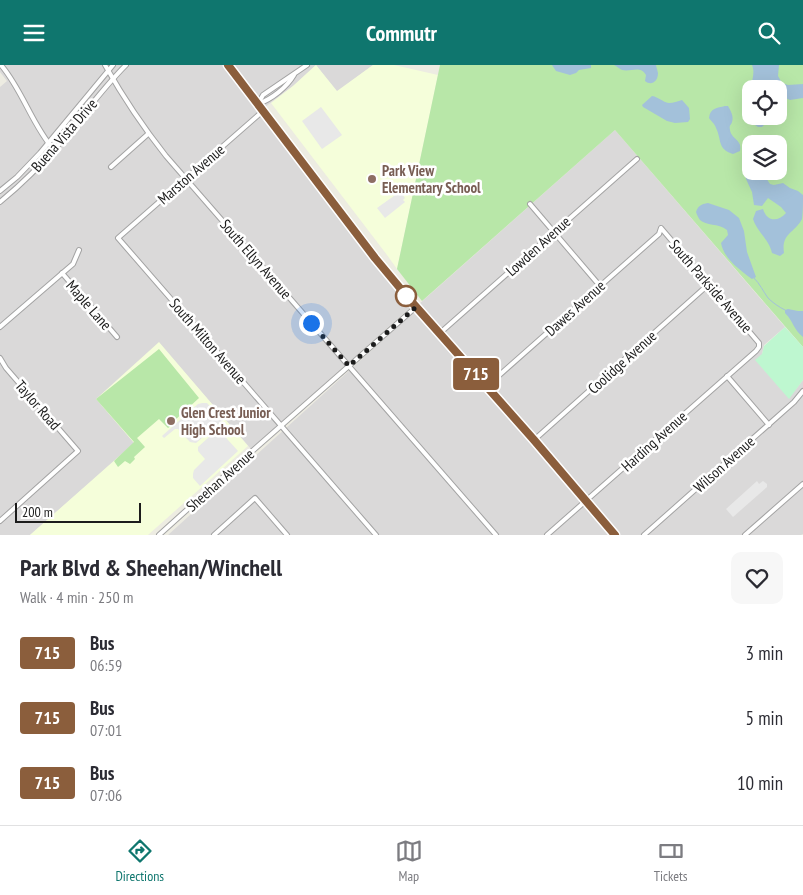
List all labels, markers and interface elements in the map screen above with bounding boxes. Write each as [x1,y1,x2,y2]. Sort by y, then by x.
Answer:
icon: menu [20,19,48,47]
text: Commutr [366,19,437,47]
icon: search [755,19,783,47]
map controls [742,80,787,180]
button: locate [742,80,787,125]
street label: Buena Vista Drive [27,94,101,176]
button: layers [742,135,787,180]
street label: Marston Avenue [154,140,228,208]
place label: Park View Elementary School [382,161,481,197]
marker: Park View Elementary School [366,173,378,185]
street label: Lowden Avenue [502,212,574,280]
street label: South Ellyn Avenue [216,215,296,303]
street label: South Parkside Avenue [665,235,757,337]
street label: Maple Lane [62,276,116,334]
street label: Dawes Avenue [541,276,609,340]
unlabelled marker [395,285,417,307]
street label: South Milton Avenue [166,294,250,388]
your location [299,311,324,336]
street label: Coolidge Avenue [584,326,660,398]
line badge: 715 [447,358,505,390]
text: 715 [463,362,489,385]
street label: Taylor Road [11,376,65,434]
place label: Glen Crest Junior High School [181,403,271,439]
street label: Harding Avenue [617,407,691,475]
marker: Glen Crest Junior High School [165,415,177,427]
street label: Wilson Avenue [690,432,758,496]
street label: Sheehan Avenue [182,444,258,516]
scale bar [15,500,141,523]
text: 200 m [22,503,53,521]
text: Park Blvd & Sheehan/Winchell [20,552,282,583]
button: heart [731,552,783,604]
text: Walk · 4 min · 250 m [20,587,133,607]
text: Bus [90,631,114,655]
text: 715 [35,641,60,664]
text: 3 min [746,641,783,665]
text: 06:59 [90,655,122,675]
text: Bus [90,696,114,720]
text: 715 [35,706,60,729]
text: 5 min [746,706,783,730]
text: 07:01 [90,720,122,740]
text: Bus [90,761,114,785]
text: 715 [35,771,60,794]
text: 10 min [737,771,783,795]
text: 07:06 [90,785,122,805]
tab: Directions [115,837,164,885]
tab: Map [395,837,423,885]
tab: Tickets [654,837,688,885]

